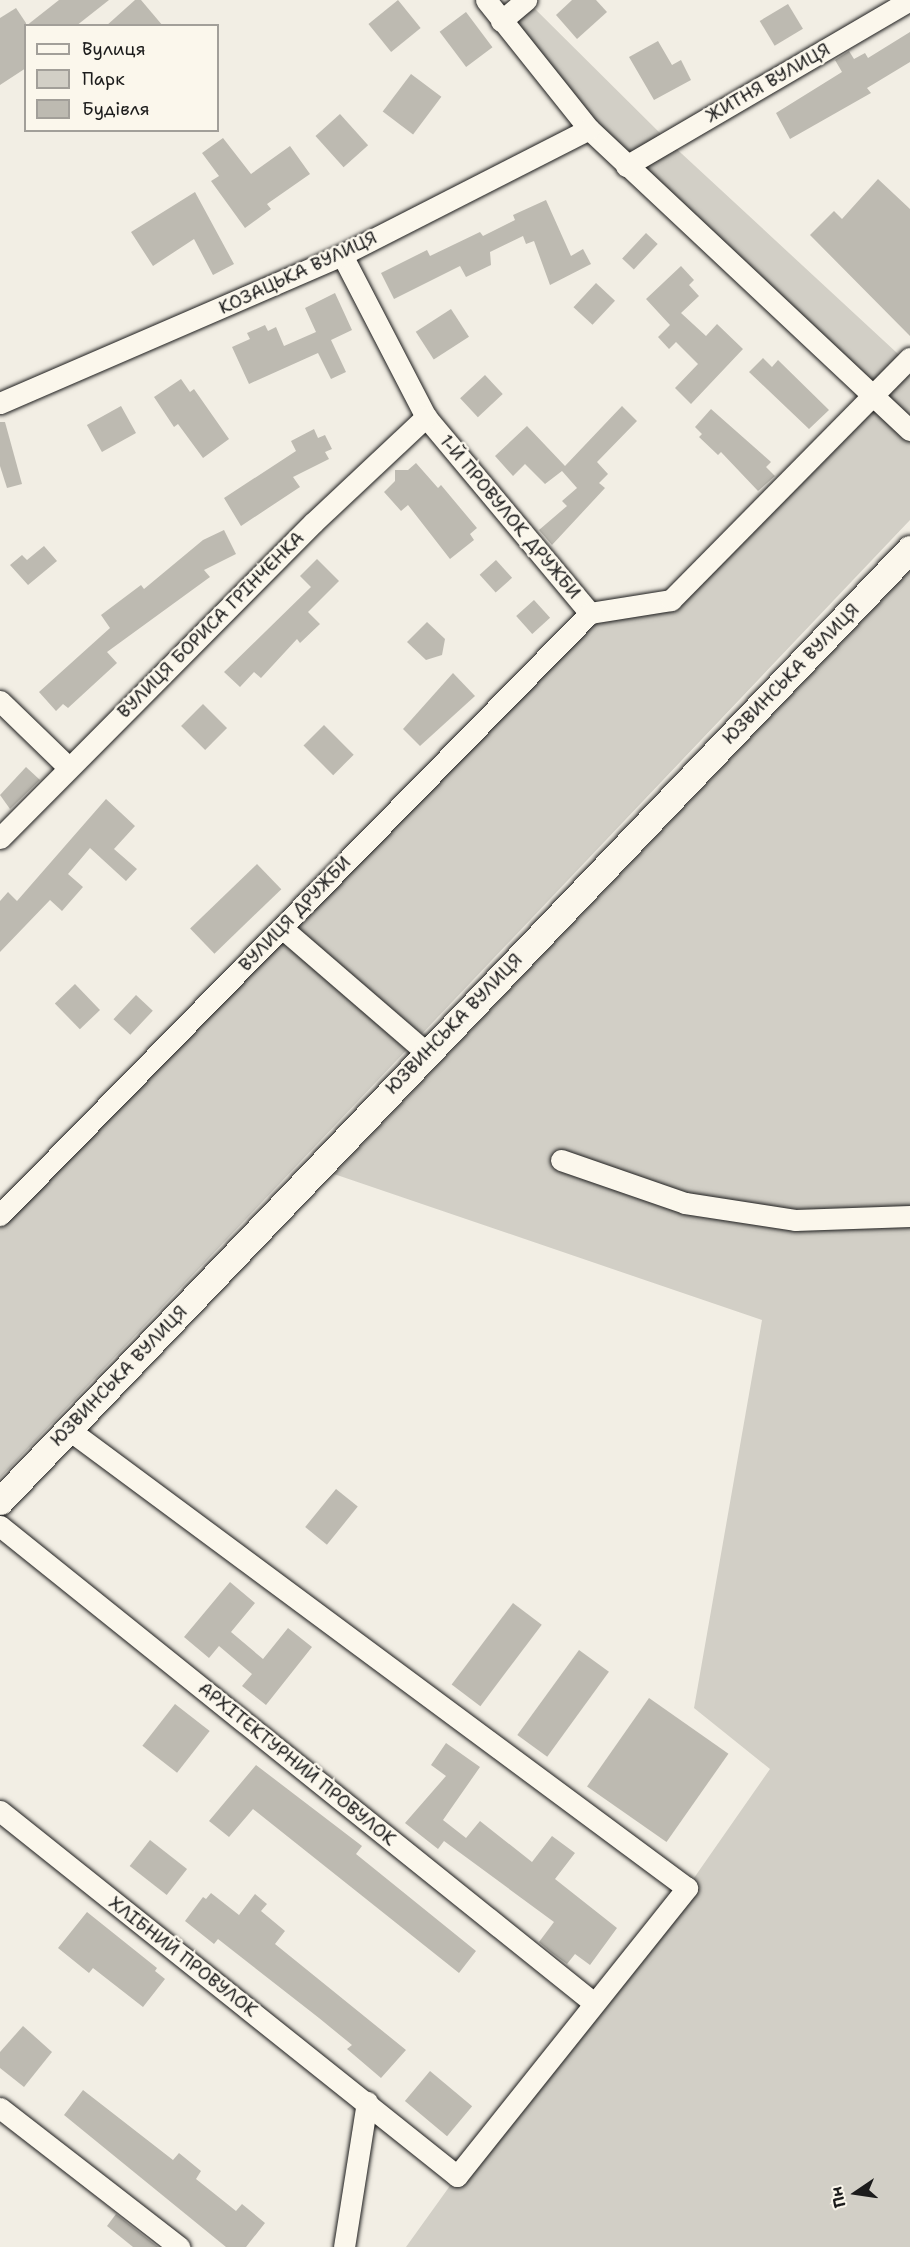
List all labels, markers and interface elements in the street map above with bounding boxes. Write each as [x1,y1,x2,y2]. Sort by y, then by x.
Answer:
legend [24,24,219,132]
text: Вулиця [82,37,146,61]
street label: ЖИТНЯ ВУЛИЦЯ [702,39,834,127]
text: Парк [82,67,125,91]
text: Будівля [82,97,150,121]
street label: КОЗАЦЬКА ВУЛИЦЯ [216,227,380,319]
street label: 1-Й ПРОВУЛОК ДРУЖБИ [435,431,585,603]
street label: ВУЛИЦЯ БОРИСА ГРІНЧЕНКА [113,527,309,723]
street label: ЮЗВИНСЬКА ВУЛИЦЯ [718,599,864,749]
street label: ВУЛИЦЯ ДРУЖБИ [235,852,355,976]
street label: ЮЗВИНСЬКА ВУЛИЦЯ [381,949,527,1099]
street label: ЮЗВИНСЬКА ВУЛИЦЯ [46,1301,192,1451]
street label: АРХІТЕКТУРНИЙ ПРОВУЛОК [194,1678,400,1850]
street label: ХЛІБНИЙ ПРОВУЛОК [104,1892,262,2022]
north arrow [826,2163,886,2223]
text: Пн [825,2185,851,2210]

